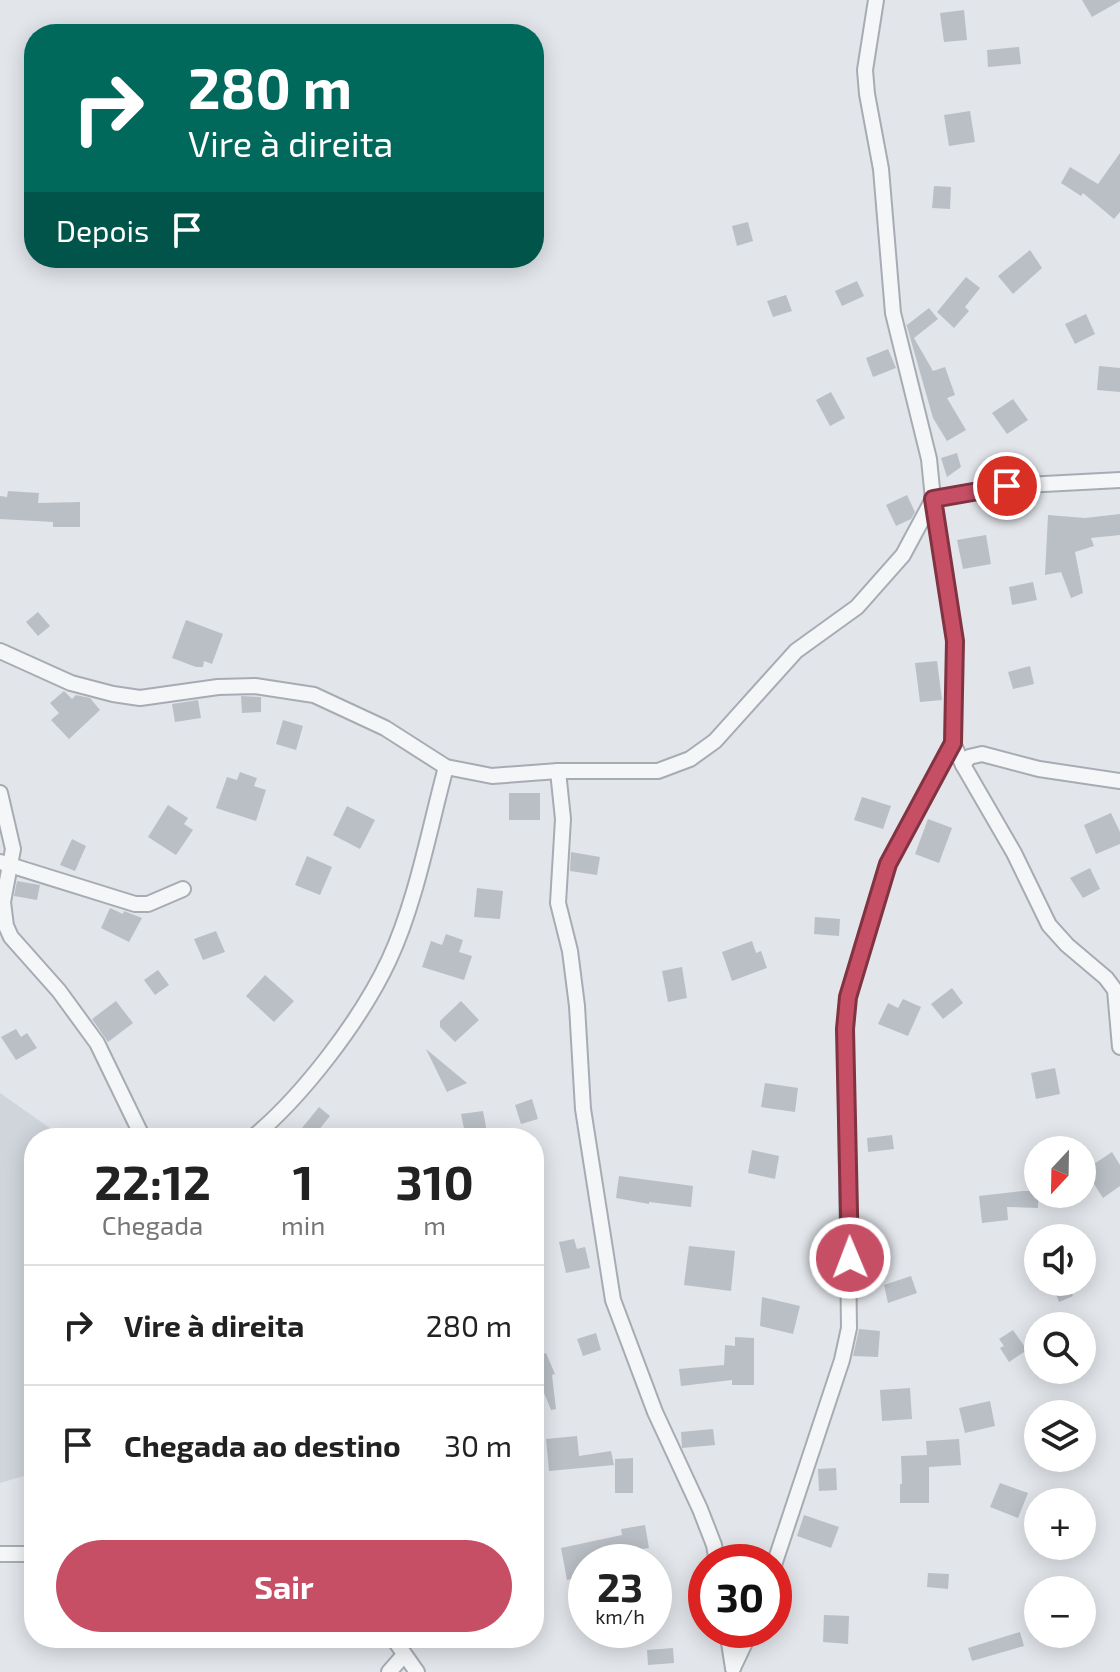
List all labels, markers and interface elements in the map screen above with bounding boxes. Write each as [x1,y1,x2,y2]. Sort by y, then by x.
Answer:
text: 280 m [188,53,352,120]
icon: right [56,56,160,160]
text: Vire à direita [188,121,393,164]
icon: arrive [165,208,209,252]
text: Depois [56,212,149,248]
pin [973,452,1041,520]
icon: arrive [985,464,1029,508]
north arrow [1024,1136,1096,1208]
map controls [1024,1136,1096,1648]
text: 22:12 [94,1152,211,1210]
text: 1 [293,1152,314,1210]
text: 310 [396,1152,474,1210]
text: Chegada [102,1209,203,1240]
text: min [281,1209,325,1240]
text: m [423,1209,446,1240]
position arrow [808,1216,892,1300]
button: sound [1024,1224,1096,1296]
icon: right [56,1303,100,1347]
text: Vire à direita [124,1307,304,1343]
text: 280 m [426,1307,512,1343]
button: search [1024,1312,1096,1384]
button: layers [1024,1400,1096,1472]
icon: arrive [56,1423,100,1467]
text: Chegada ao destino [124,1427,401,1463]
text: 30 m [444,1427,512,1463]
button: + [1024,1488,1096,1560]
button: Sair [56,1540,512,1632]
speed limit sign: 30 [688,1544,792,1648]
text: 23 [597,1562,643,1610]
button: − [1024,1576,1096,1648]
text: km/h [595,1604,645,1628]

